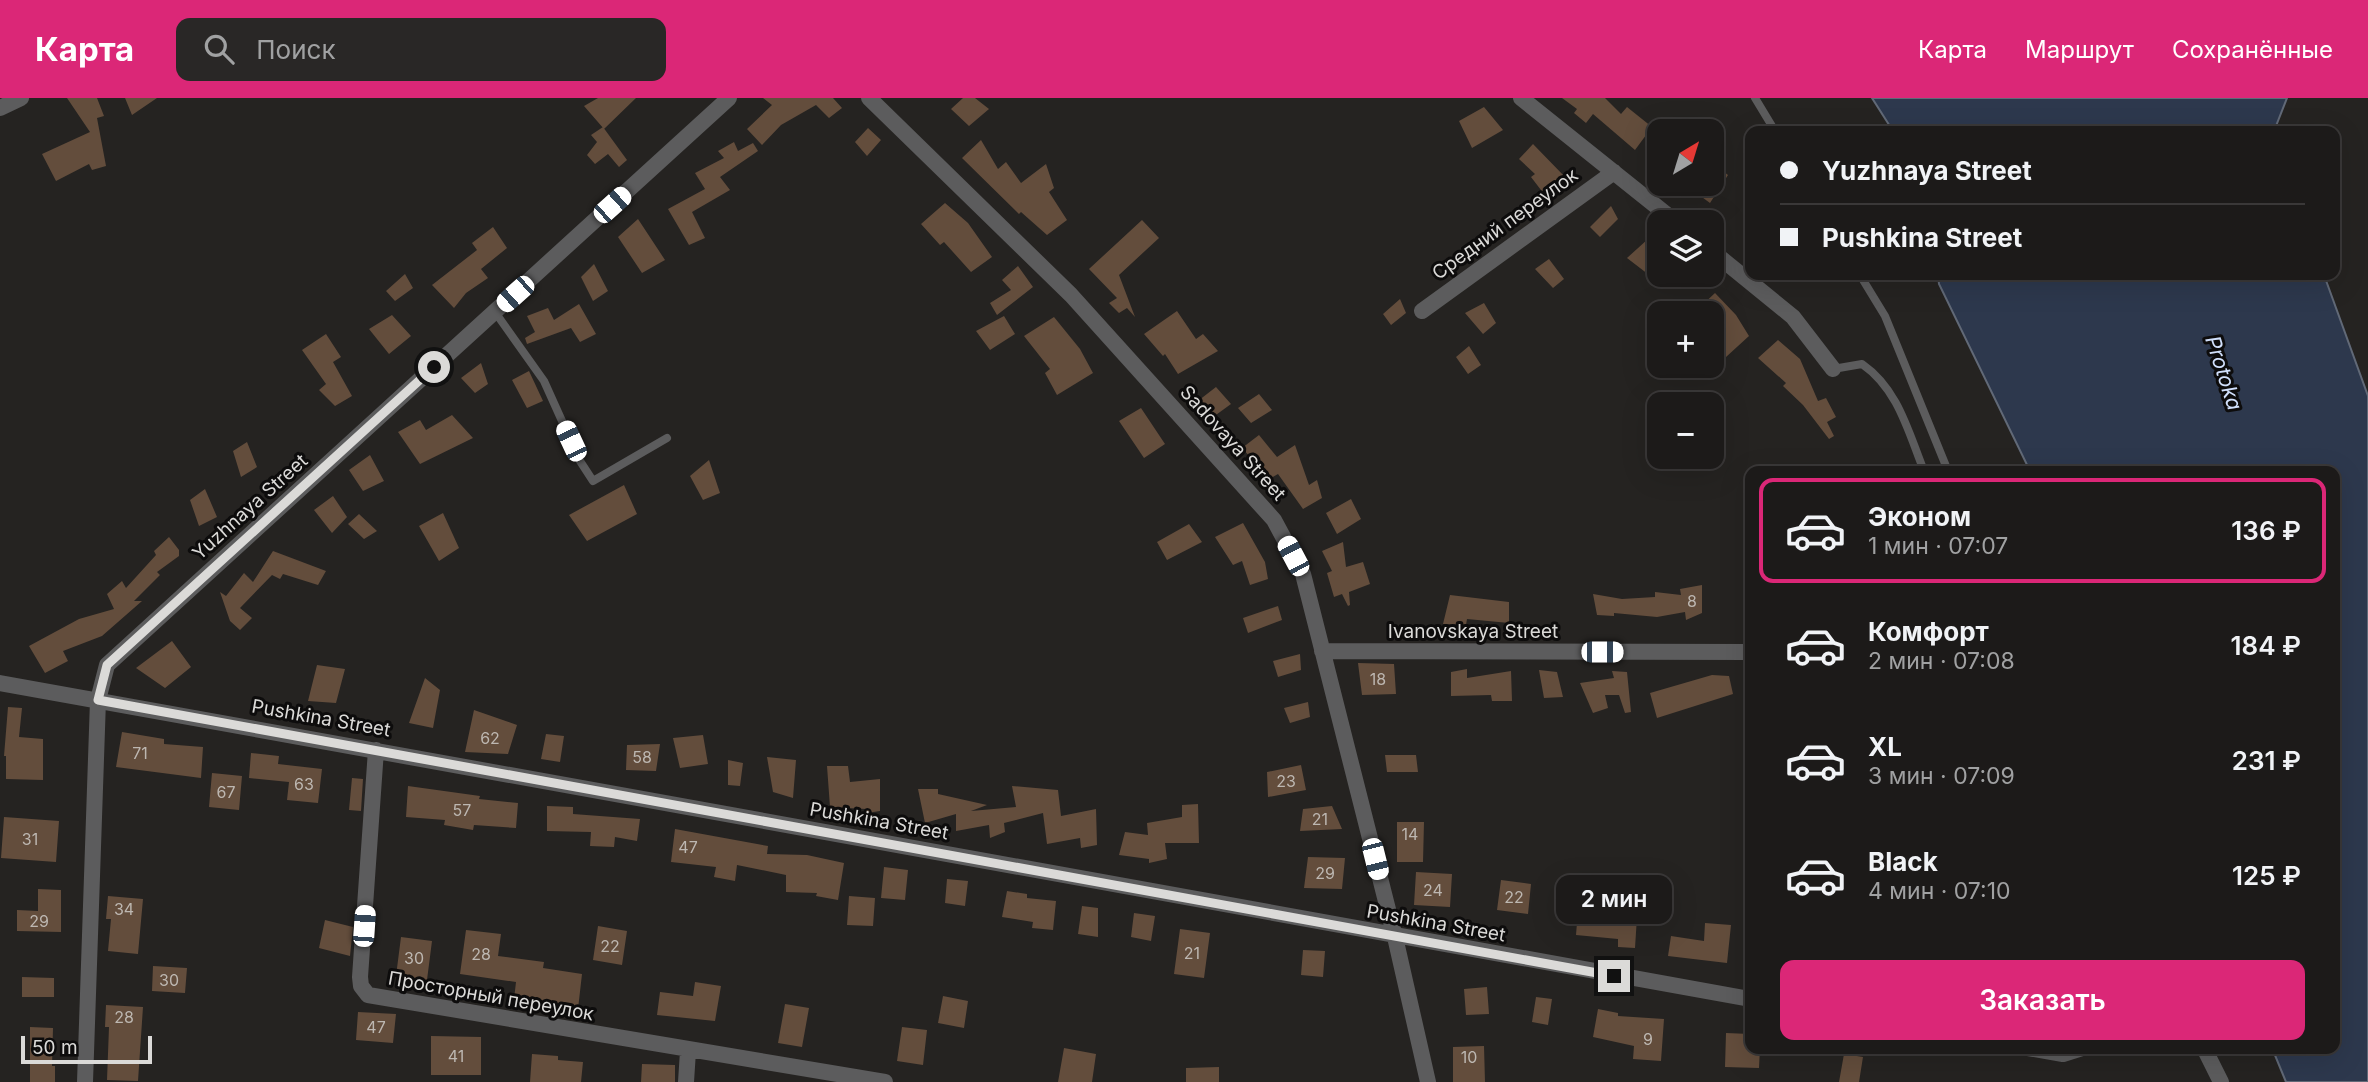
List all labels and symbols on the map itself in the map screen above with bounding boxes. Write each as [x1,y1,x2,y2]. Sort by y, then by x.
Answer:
north arrow [1647,119,1724,196]
street label: Средний переулок [1428,163,1583,285]
car [590,183,635,227]
car [493,272,538,316]
water label: Protoka [2200,333,2248,413]
route start [418,351,450,383]
street label: Sadovaya Street [1175,381,1291,505]
car [553,418,590,464]
street label: Yuzhnaya Street [188,449,312,565]
car [1274,533,1313,579]
house number: 8 [1687,591,1697,611]
street label: Ivanovskaya Street [1388,620,1558,643]
car [1582,642,1624,663]
house number: 18 [1370,669,1386,689]
street label: Pushkina Street [250,694,392,742]
house number: 62 [480,728,500,748]
house number: 71 [132,743,148,763]
house number: 58 [632,747,652,767]
house number: 23 [1276,771,1296,791]
house number: 63 [294,774,314,794]
house number: 67 [217,782,235,802]
street label: Pushkina Street [808,797,950,845]
house number: 57 [453,800,471,820]
house number: 21 [1312,809,1328,829]
house number: 14 [1402,824,1418,844]
house number: 31 [22,829,38,849]
car [1360,836,1391,882]
house number: 47 [678,837,698,857]
house number: 29 [1315,863,1335,883]
callout: 2 мин [1556,874,1672,924]
house number: 24 [1423,880,1443,900]
house number: 22 [1504,887,1524,907]
house number: 34 [114,899,134,919]
street label: Pushkina Street [1365,899,1507,947]
car [353,904,376,948]
house number: 29 [29,911,49,931]
house number: 22 [600,936,620,956]
house number: 21 [1184,943,1200,963]
house number: 28 [471,944,491,964]
house number: 30 [404,948,424,968]
route end [1598,960,1630,992]
street label: Просторный переулок [386,967,596,1026]
house number: 30 [159,970,179,990]
house number: 28 [114,1007,134,1027]
house number: 47 [366,1017,386,1037]
house number: 9 [1643,1029,1653,1049]
scale bar [21,1033,152,1065]
house number: 41 [448,1046,464,1066]
house number: 10 [1461,1047,1477,1067]

